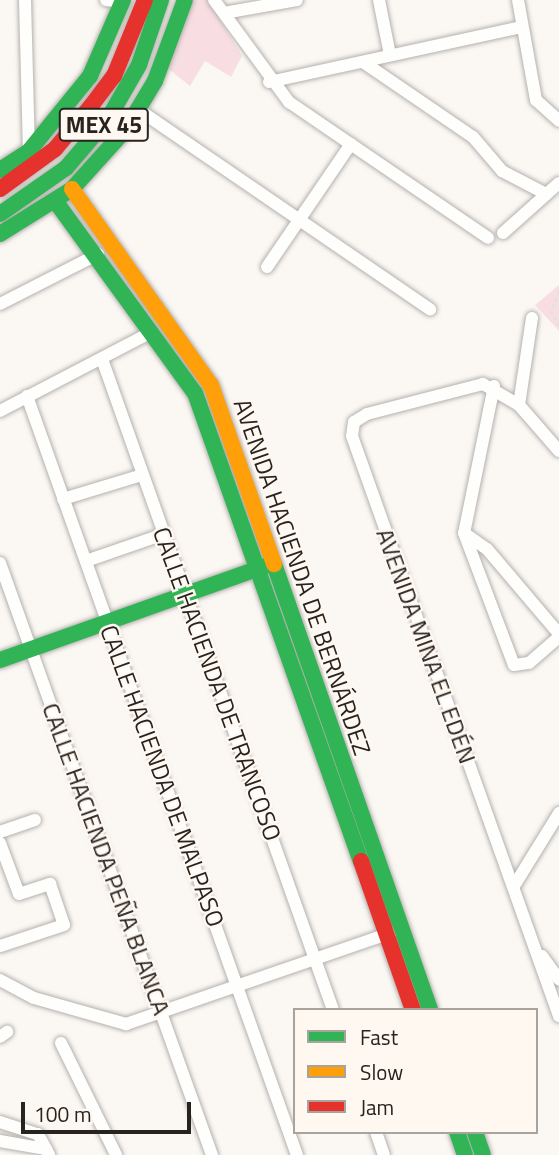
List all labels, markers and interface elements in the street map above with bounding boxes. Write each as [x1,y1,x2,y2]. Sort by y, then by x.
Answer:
road number: MEX 45 [58,106,150,144]
street label: AVENIDA HACIENDA DE BERNÁRDEZ [227,395,377,759]
street label: CALLE HACIENDA DE TRANCOSO [147,523,287,845]
street label: AVENIDA MINA EL EDÉN [370,525,482,767]
street label: CALLE HACIENDA DE MALPASO [94,621,230,931]
street label: CALLE HACIENDA PEÑA BLANCA [36,699,176,1019]
legend [293,1008,538,1134]
text: Fast [360,1021,398,1053]
text: Slow [360,1056,403,1088]
scale bar [24,1088,194,1132]
text: Jam [360,1091,394,1123]
text: 100 m [34,1098,91,1130]

